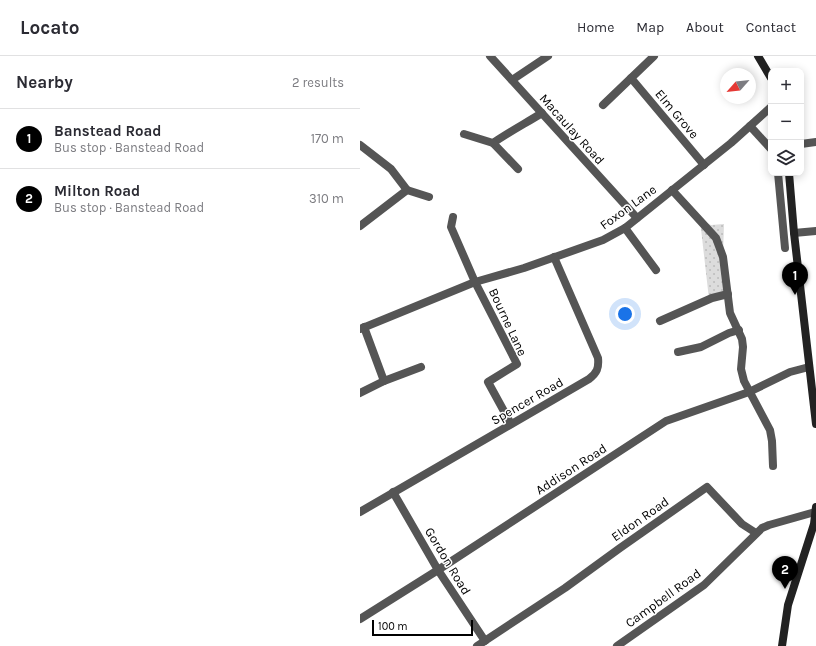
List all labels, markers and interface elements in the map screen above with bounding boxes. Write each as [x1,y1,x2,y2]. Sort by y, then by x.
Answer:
text: Locato [20,17,80,39]
text: Home [577,19,614,36]
text: Map [636,19,664,36]
text: About [686,19,724,36]
text: Contact [746,19,796,36]
north arrow [720,68,756,104]
map controls [768,68,804,176]
button: + [768,68,804,104]
text: Nearby [16,72,73,92]
text: 2 results [292,75,344,90]
street label: Elm Grove [652,86,702,142]
street label: Macaulay Road [536,91,608,167]
button: − [768,104,804,140]
text: Banstead Road [54,122,162,140]
text: 1 [27,131,31,146]
text: 170 m [311,131,344,146]
text: Bus stop · Banstead Road [54,140,204,155]
button: layers [768,140,804,176]
street label: Foxon Lane [597,181,659,232]
text: Milton Road [54,182,140,200]
text: 2 [25,191,33,206]
text: 310 m [309,191,344,206]
text: Bus stop · Banstead Road [54,200,204,215]
pin: 1 [782,262,808,295]
street label: Bourne Lane [486,286,530,359]
your location [615,304,635,324]
street label: Spencer Road [488,374,566,428]
street label: Addison Road [533,441,609,497]
street label: Eldon Road [608,494,672,544]
street label: Gordon Road [422,525,474,597]
pin: 2 [772,556,798,589]
street label: Campbell Road [622,566,704,630]
scale bar [372,618,473,637]
text: 100 m [378,620,408,633]

